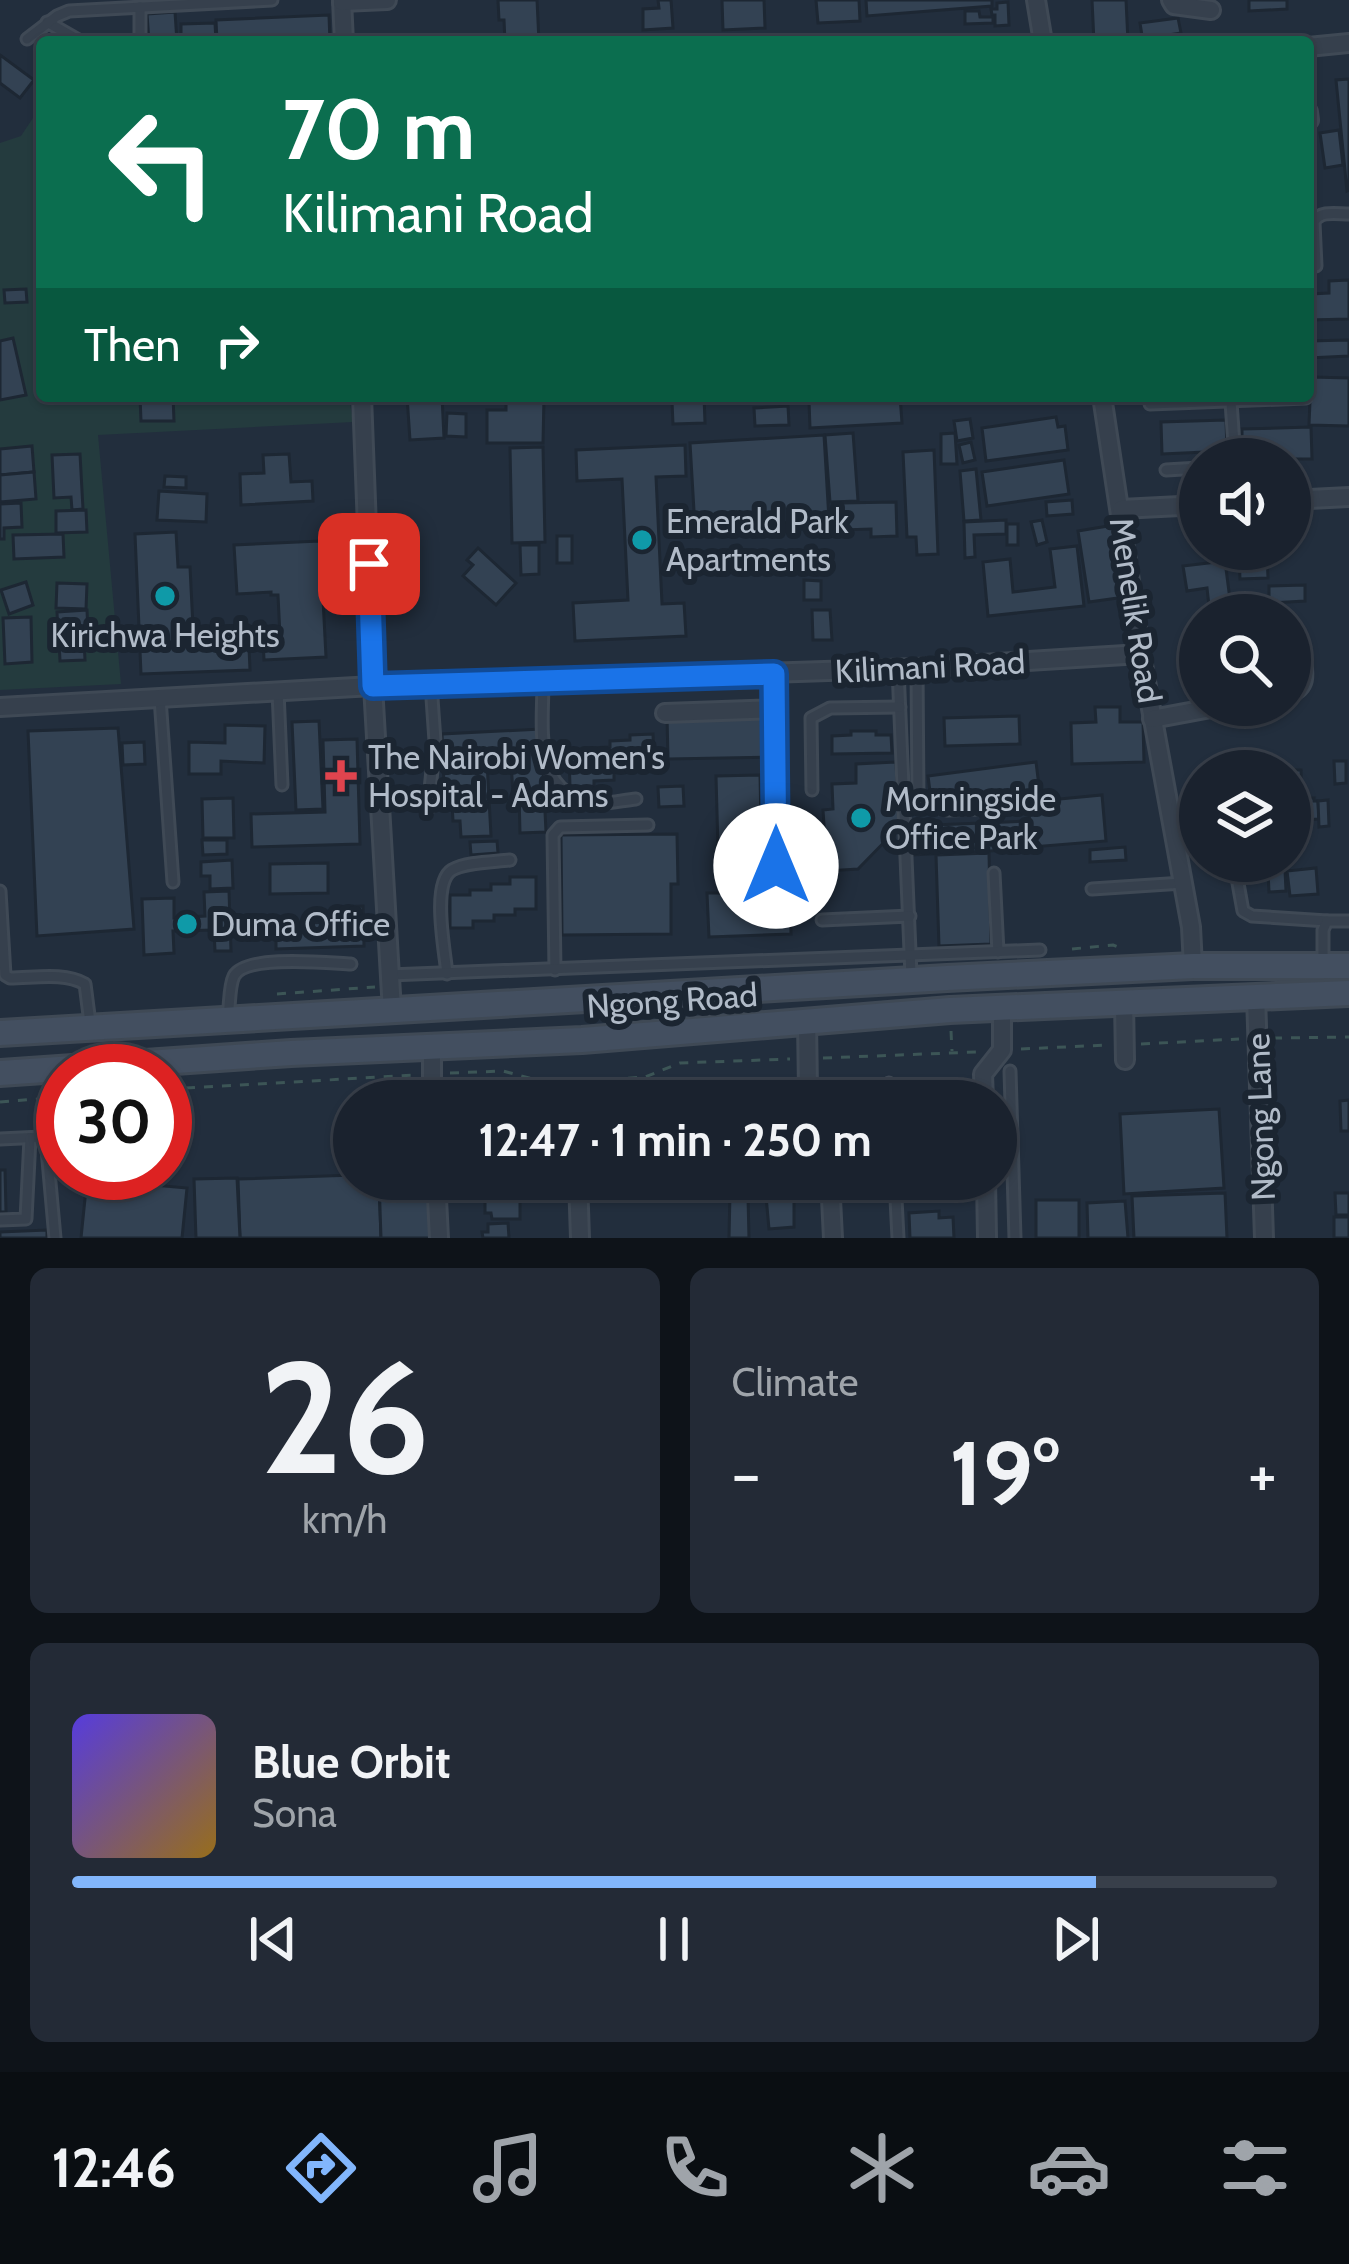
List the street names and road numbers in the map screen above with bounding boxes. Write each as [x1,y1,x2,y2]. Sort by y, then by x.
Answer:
street label: Menelik Road [1102,514,1170,706]
street label: Kilimani Road [834,641,1026,691]
street label: Ngong Road [585,974,759,1026]
street label: Ngong Lane [1237,1033,1283,1201]

